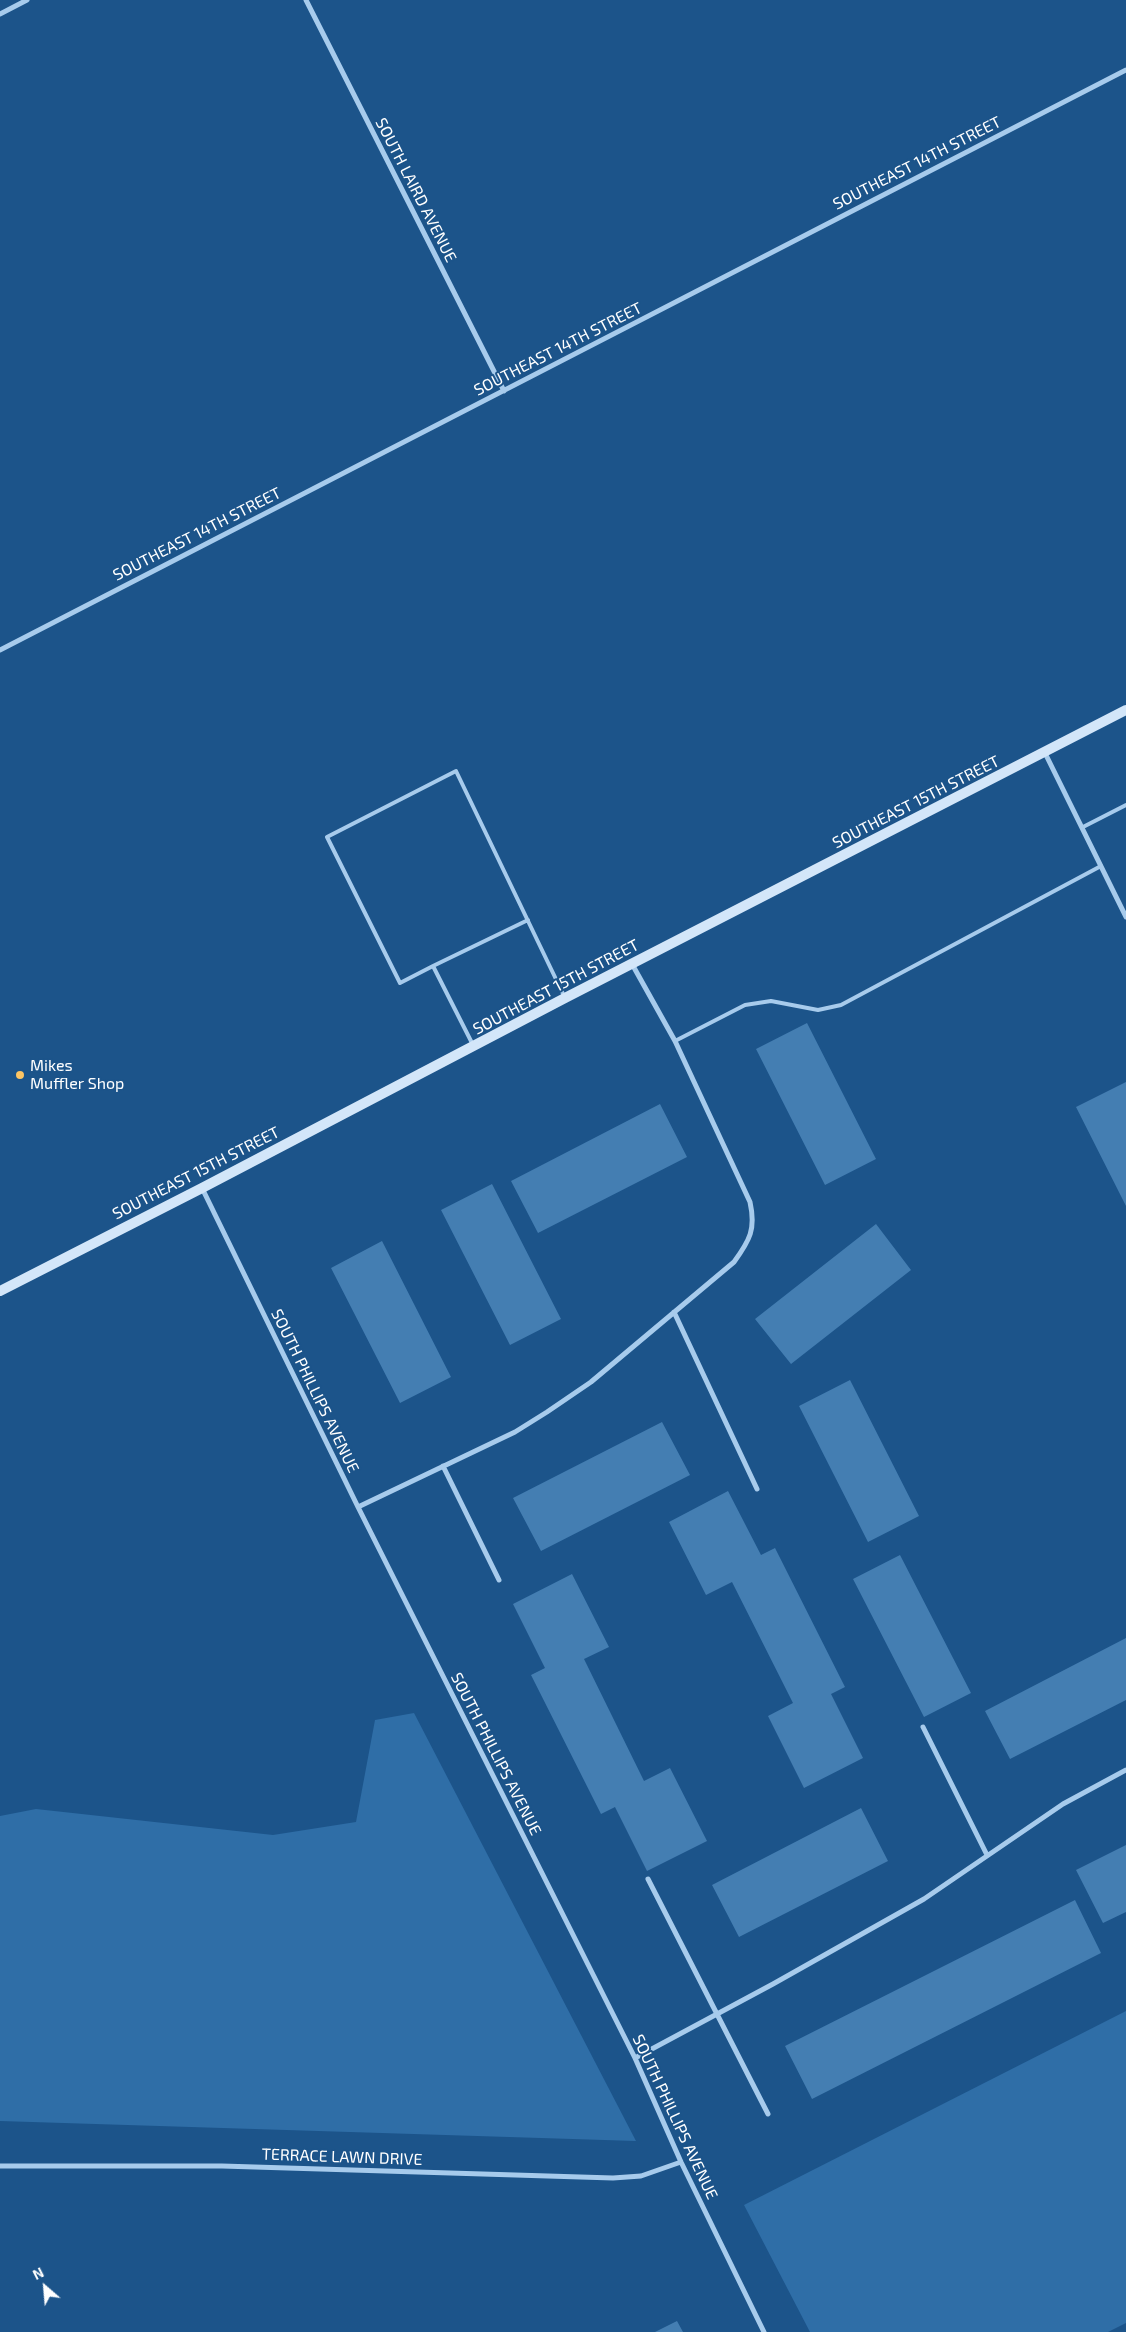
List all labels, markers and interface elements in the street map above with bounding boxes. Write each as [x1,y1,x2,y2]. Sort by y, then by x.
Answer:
street label: SOUTHEAST 14TH STREET [830,112,1004,214]
street label: SOUTH LAIRD AVENUE [371,115,461,265]
street label: SOUTHEAST 14TH STREET [471,298,645,400]
street label: SOUTHEAST 14TH STREET [110,483,284,585]
street label: SOUTHEAST 15TH STREET [829,751,1003,853]
street label: SOUTHEAST 15TH STREET [470,935,642,1039]
place label: Mikes Muffler Shop [30,1056,124,1094]
marker: Mikes Muffler Shop [14,1069,26,1081]
street label: SOUTHEAST 15TH STREET [109,1122,283,1224]
street label: SOUTH PHILLIPS AVENUE [267,1306,363,1476]
street label: SOUTH PHILLIPS AVENUE [447,1670,545,1838]
street label: SOUTH PHILLIPS AVENUE [628,2031,722,2203]
street label: TERRACE LAWN DRIVE [261,2145,423,2169]
north arrow [20,2262,70,2312]
text: N [30,2263,46,2283]

